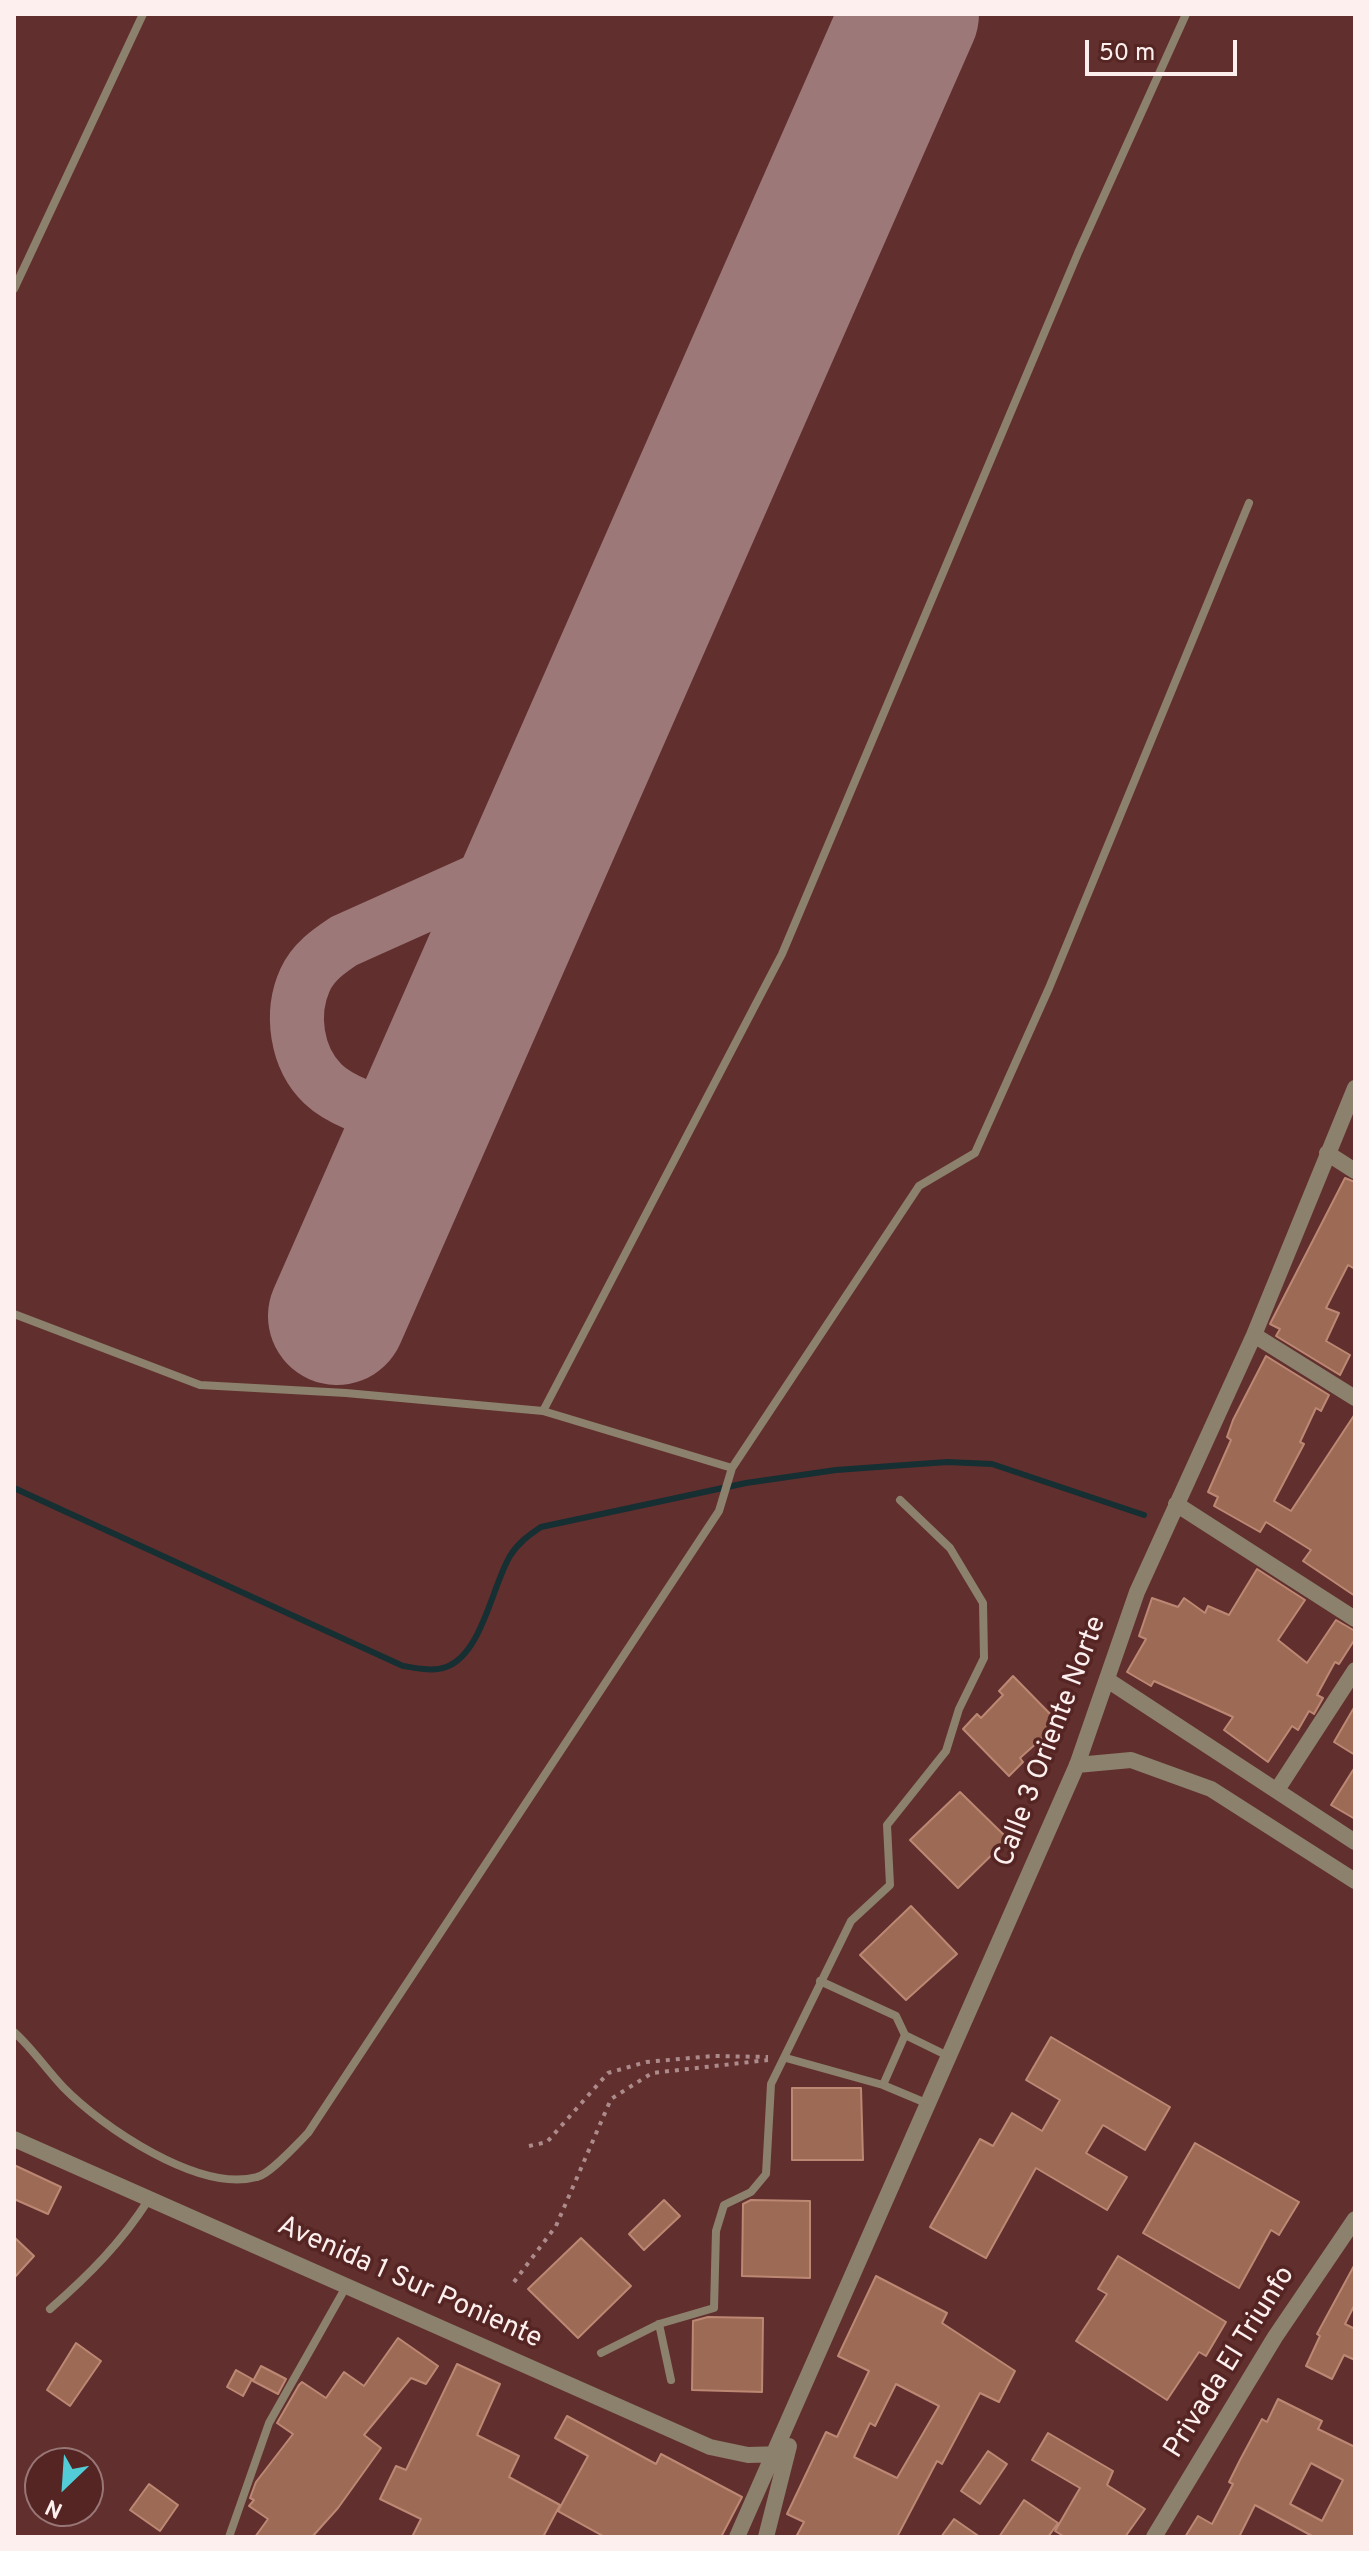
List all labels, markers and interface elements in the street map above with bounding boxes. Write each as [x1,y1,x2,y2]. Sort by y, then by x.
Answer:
scale bar [1089,24,1241,74]
text: 50 m [1099,39,1155,69]
street label: Calle 3 Oriente Norte [989,1612,1115,1872]
street label: Avenida 1 Sur Poniente [271,2210,547,2358]
street label: Privada El Triunfo [1158,2261,1304,2465]
north arrow [24,2447,104,2527]
text: N [42,2492,67,2523]

